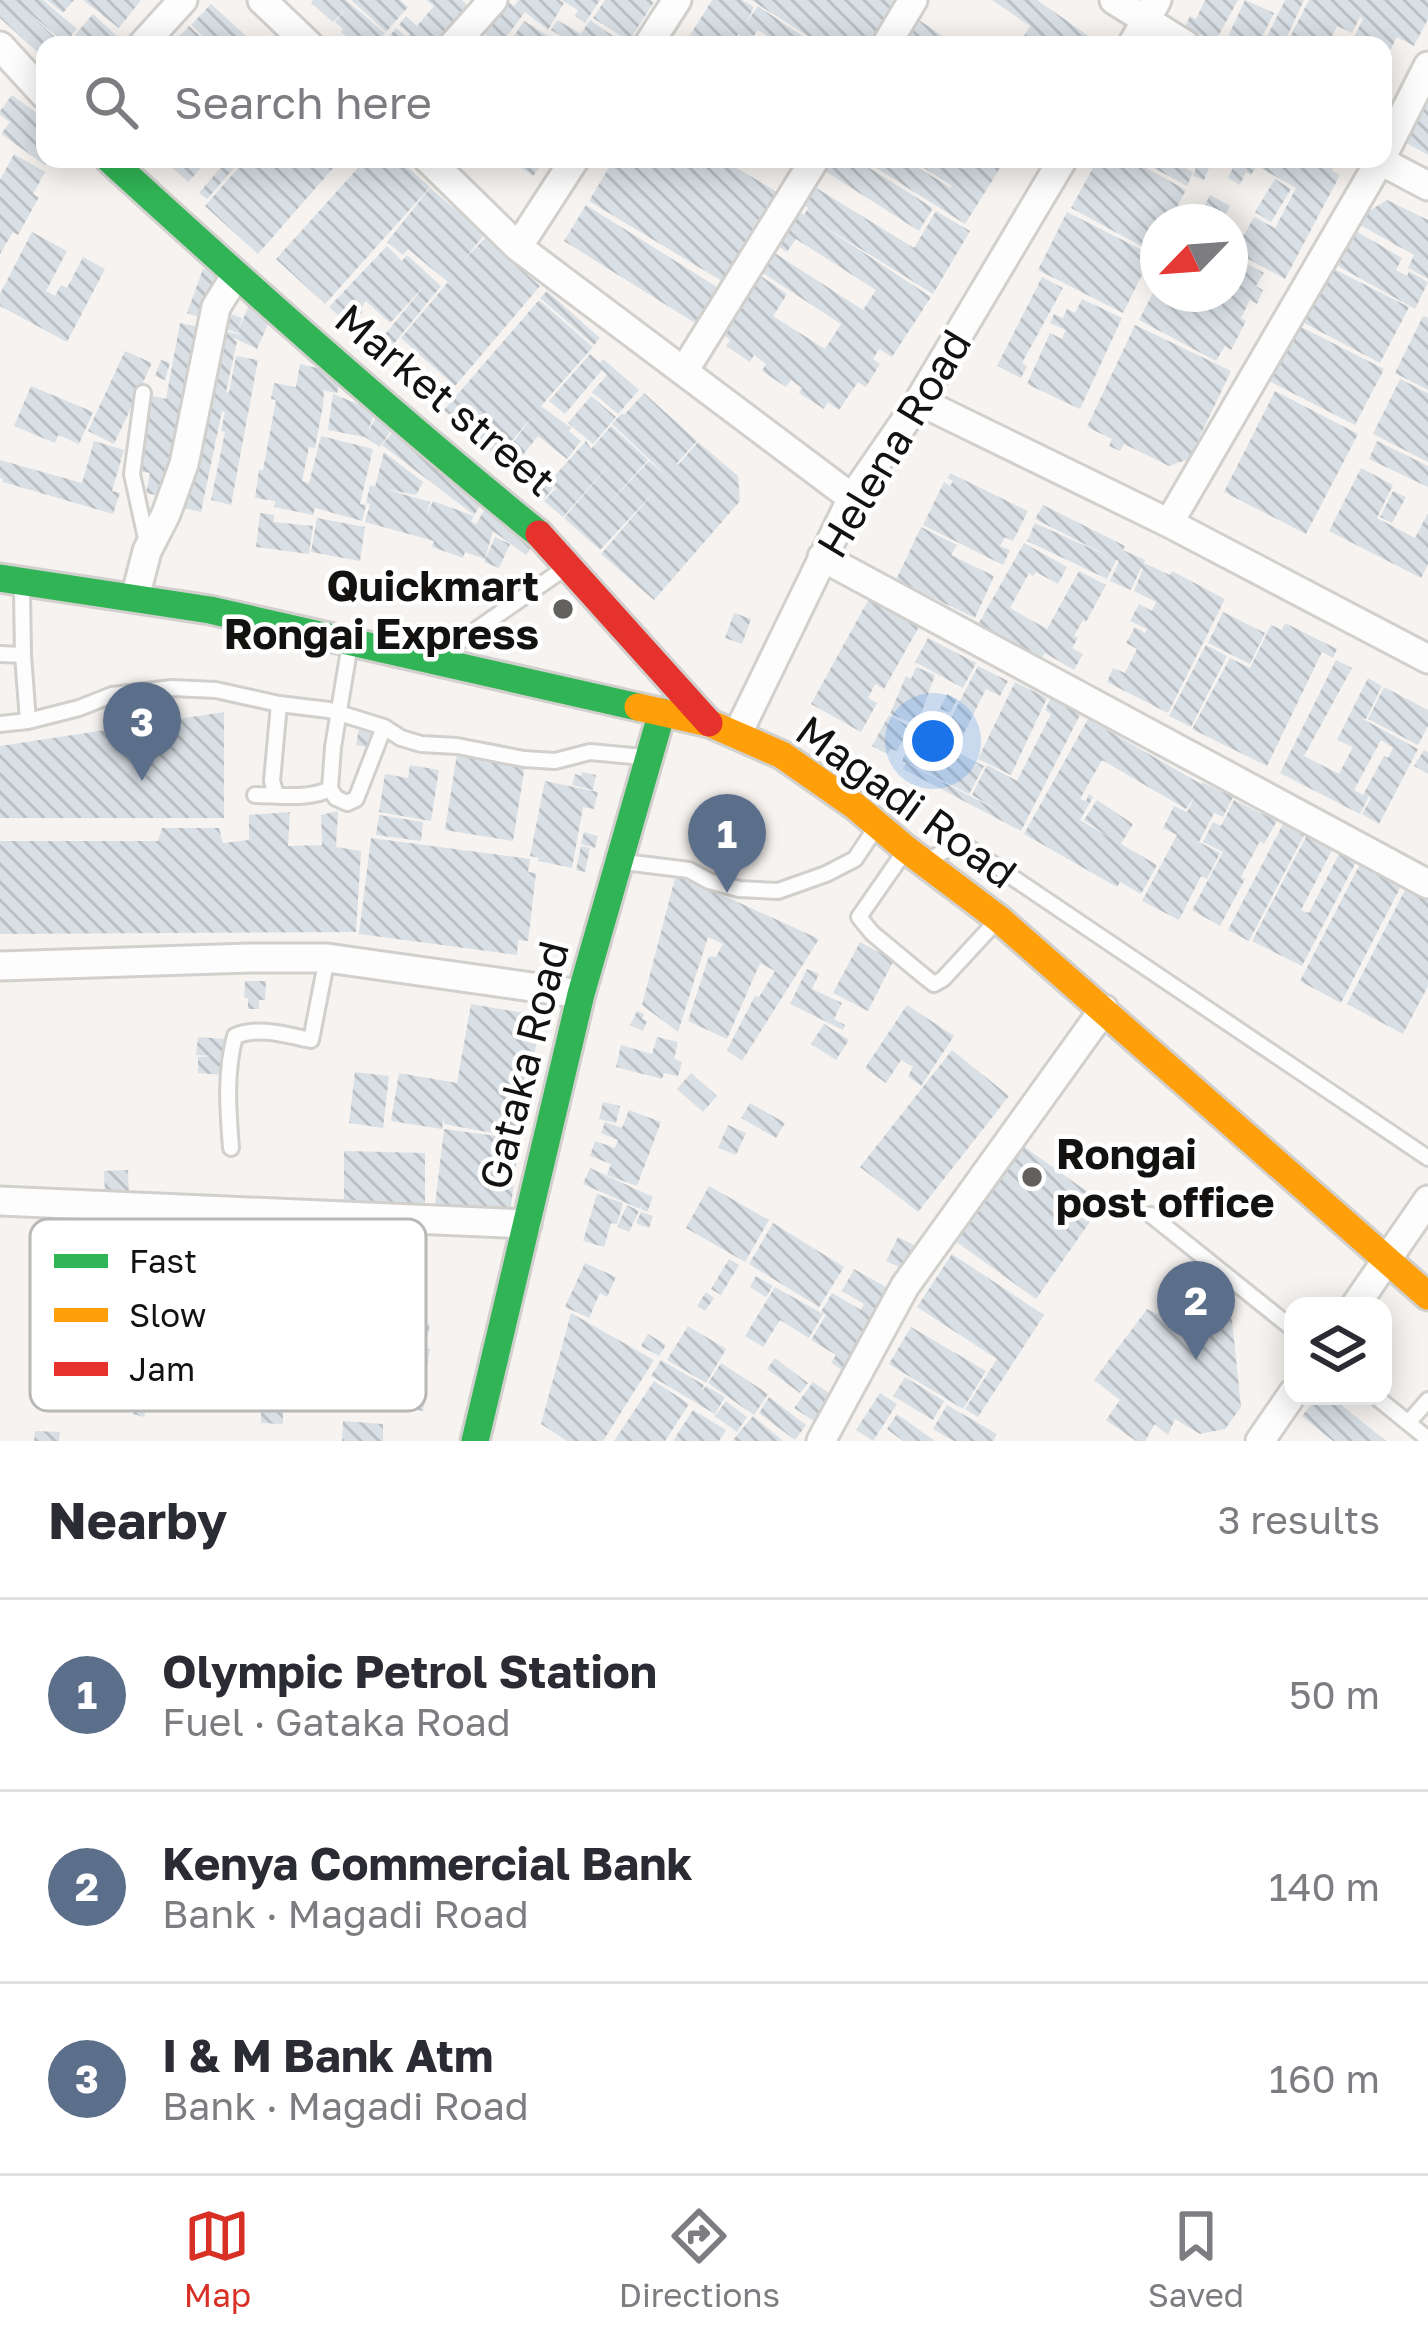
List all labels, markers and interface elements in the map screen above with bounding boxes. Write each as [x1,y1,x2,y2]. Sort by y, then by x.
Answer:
search box [36,36,1392,168]
icon: search [78,69,144,135]
text: Search here [174,75,432,129]
north arrow [1140,204,1248,312]
street label: Market street [326,293,566,505]
street label: Helena Road [805,320,981,566]
place label: Quickmart Rongai Express [224,560,539,658]
marker: Quickmart Rongai Express [550,596,576,622]
pin: 3 [103,682,181,781]
street label: Magadi Road [787,704,1027,898]
your location [903,711,963,771]
pin: 1 [688,794,766,893]
street label: Gataka Road [468,936,578,1194]
place label: Rongai post office [1056,1128,1275,1226]
marker: Rongai post office [1019,1164,1045,1190]
legend [30,1219,426,1411]
text: Fast [129,1241,197,1280]
pin: 2 [1157,1261,1235,1360]
text: Slow [129,1295,207,1334]
map controls [1284,1297,1392,1405]
button: layers [1284,1297,1392,1405]
text: Jam [129,1349,195,1388]
text: Nearby [48,1489,227,1550]
text: 3 results [1218,1496,1380,1543]
text: Olympic Petrol Station [162,1644,657,1698]
text: 1 [77,1671,97,1718]
text: 50 m [1289,1671,1380,1718]
text: Fuel · Gataka Road [162,1698,511,1745]
text: Kenya Commercial Bank [162,1836,693,1890]
text: 2 [75,1863,99,1910]
text: 140 m [1269,1863,1380,1910]
text: Bank · Magadi Road [162,1890,529,1937]
text: I & M Bank Atm [162,2028,493,2082]
text: 3 [75,2055,99,2102]
text: 160 m [1269,2055,1380,2102]
text: Bank · Magadi Road [162,2082,529,2129]
tab: Map [184,2203,251,2314]
tab: Directions [619,2203,780,2314]
tab: Saved [1148,2203,1244,2314]

